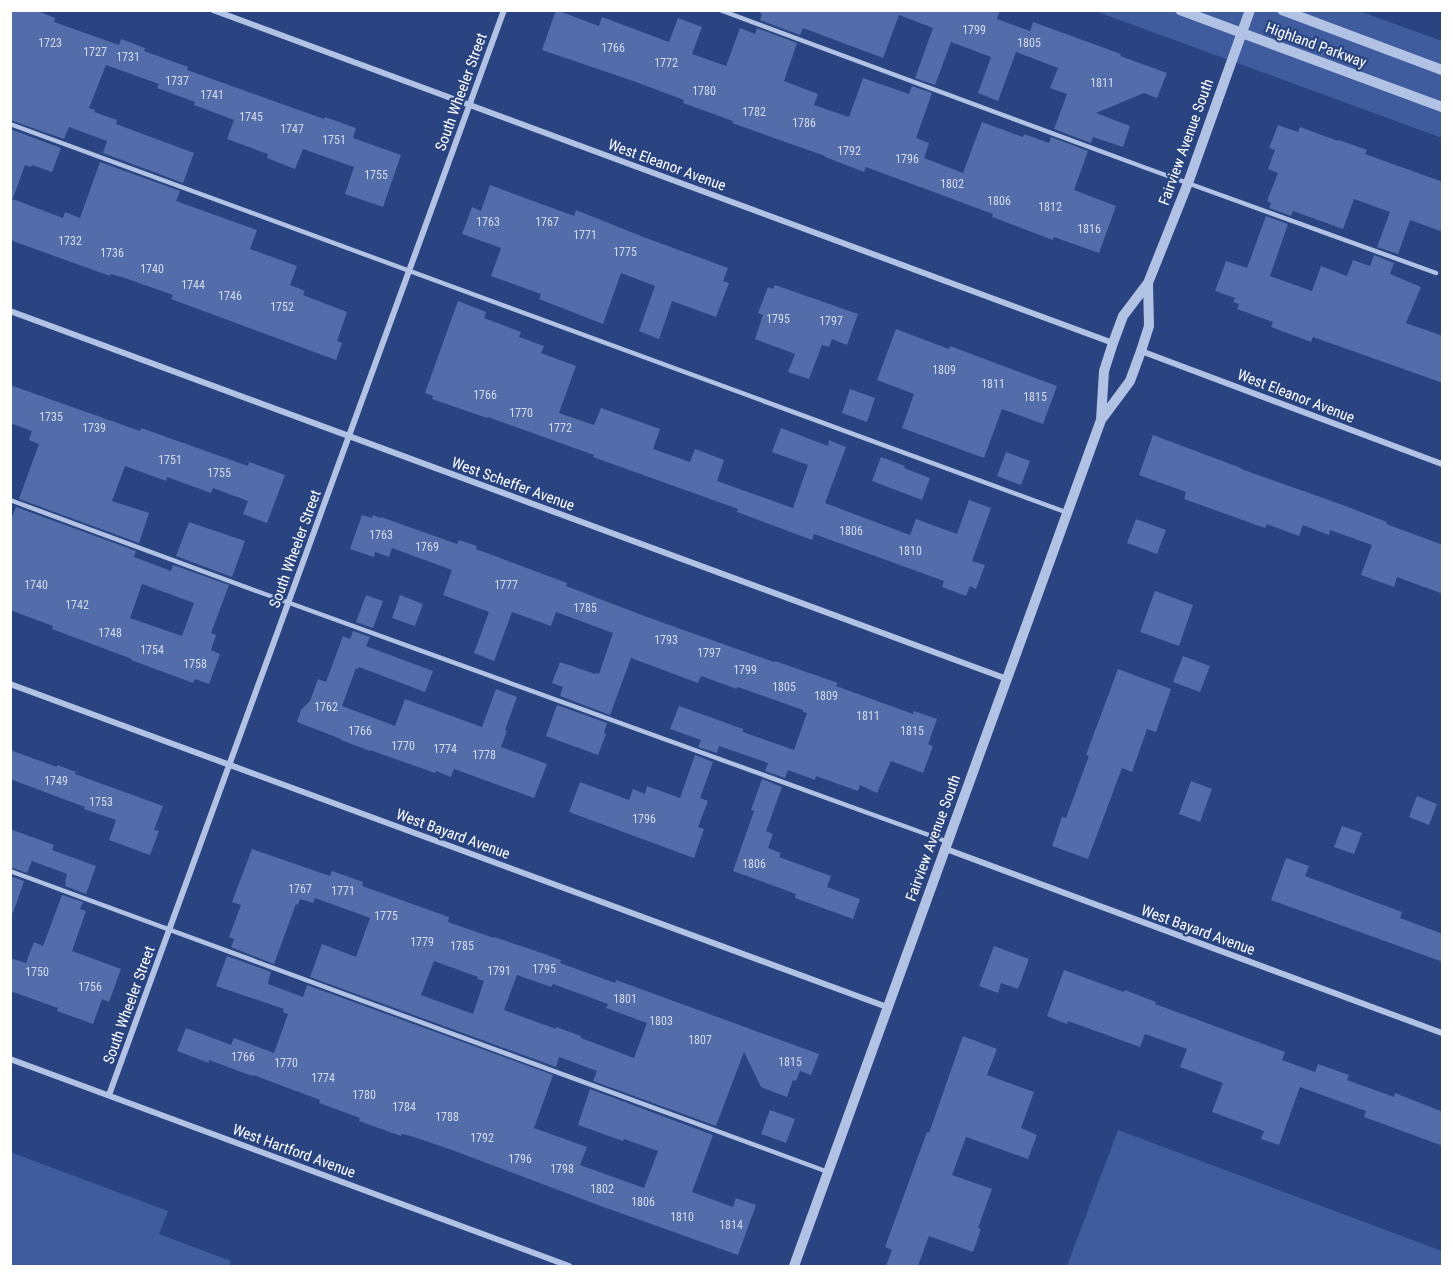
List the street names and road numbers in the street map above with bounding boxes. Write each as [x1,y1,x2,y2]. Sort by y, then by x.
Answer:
street label: Highland Parkway [1263,18,1369,72]
street label: South Wheeler Street [431,31,491,153]
street label: Fairview Avenue South [1155,76,1217,208]
street label: West Eleanor Avenue [606,135,728,195]
street label: West Eleanor Avenue [1235,365,1357,427]
street label: West Scheffer Avenue [449,453,577,515]
street label: South Wheeler Street [265,488,325,610]
street label: Fairview Avenue South [902,772,964,904]
street label: West Bayard Avenue [394,805,512,863]
street label: West Bayard Avenue [1139,901,1257,959]
street label: South Wheeler Street [99,944,159,1066]
street label: West Hartford Avenue [230,1120,358,1182]

